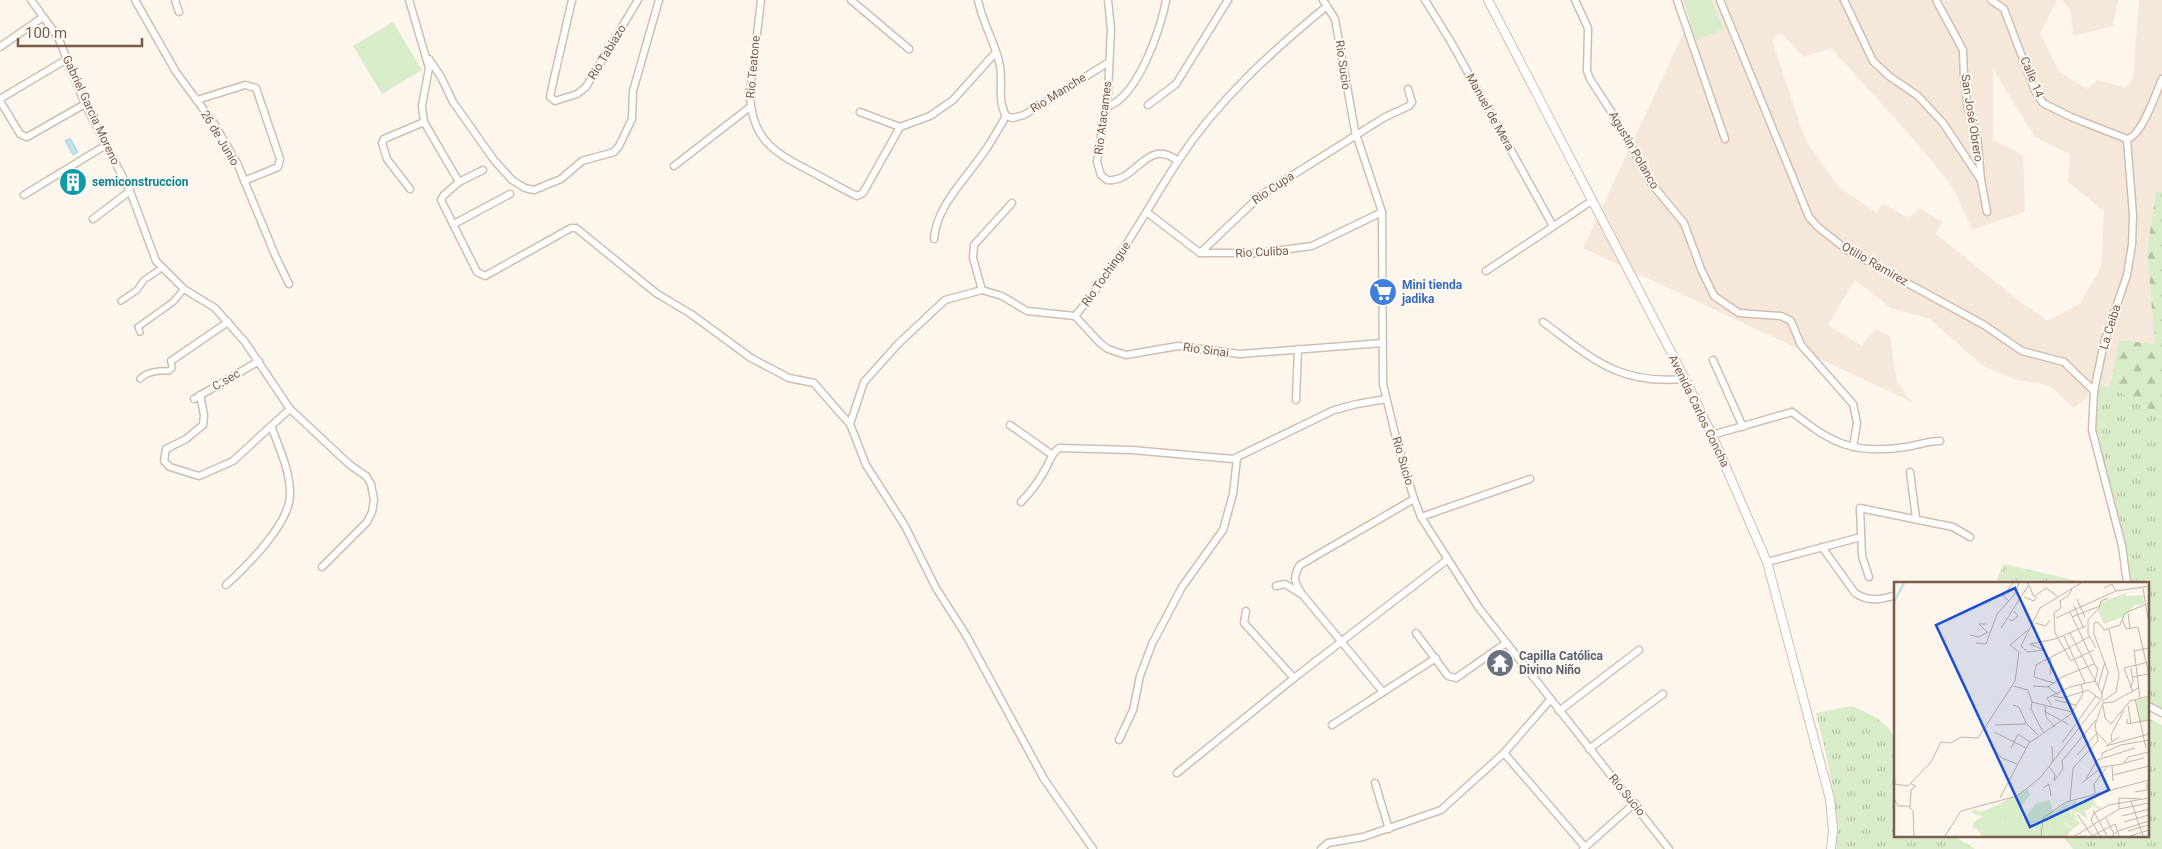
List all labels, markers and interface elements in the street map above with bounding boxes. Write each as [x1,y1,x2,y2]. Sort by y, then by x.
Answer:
scale bar [18,15,141,47]
street label: Rio Tabiazo [585,22,629,82]
text: 100 m [25,24,67,42]
street label: Rio Teatone [743,35,763,99]
street label: Rio Sucio [1333,39,1353,91]
street label: Gabriel Garcia Moreno [59,53,123,167]
street label: Calle 14 [2017,54,2047,100]
street label: Rio Manche [1028,70,1088,116]
street label: Manuel de Mera [1463,71,1517,153]
street label: San José Obrero [1958,73,1986,163]
street label: Rio Atacames [1092,80,1114,156]
street label: 26 de Junio [198,108,242,168]
street label: Agustin Polanco [1606,109,1662,191]
building icon: semiconstruccion [58,167,88,197]
street label: Rio Cupa [1249,169,1297,207]
place label: semiconstruccion [92,175,189,189]
street label: Rio Tochingue [1079,239,1133,309]
street label: Otilio Ramirez [1839,239,1911,289]
street label: Rio Culiba [1235,244,1289,260]
supermarket icon: Mini tienda jadika [1368,277,1398,307]
place label: Mini tienda jadika [1401,278,1463,306]
street label: La Ceiba [2097,303,2123,351]
street label: Rio Sinai [1182,340,1230,360]
street label: Avenida Carlos Concha [1666,352,1732,470]
street label: C.sec [210,366,242,394]
street label: Rio Sucio [1389,435,1417,487]
inset map [1894,582,2150,836]
temple icon: Capilla Católica Divino Niño [1485,648,1515,678]
place label: Capilla Católica Divino Niño [1519,649,1604,677]
street label: Rio Sucio [1606,771,1648,819]

